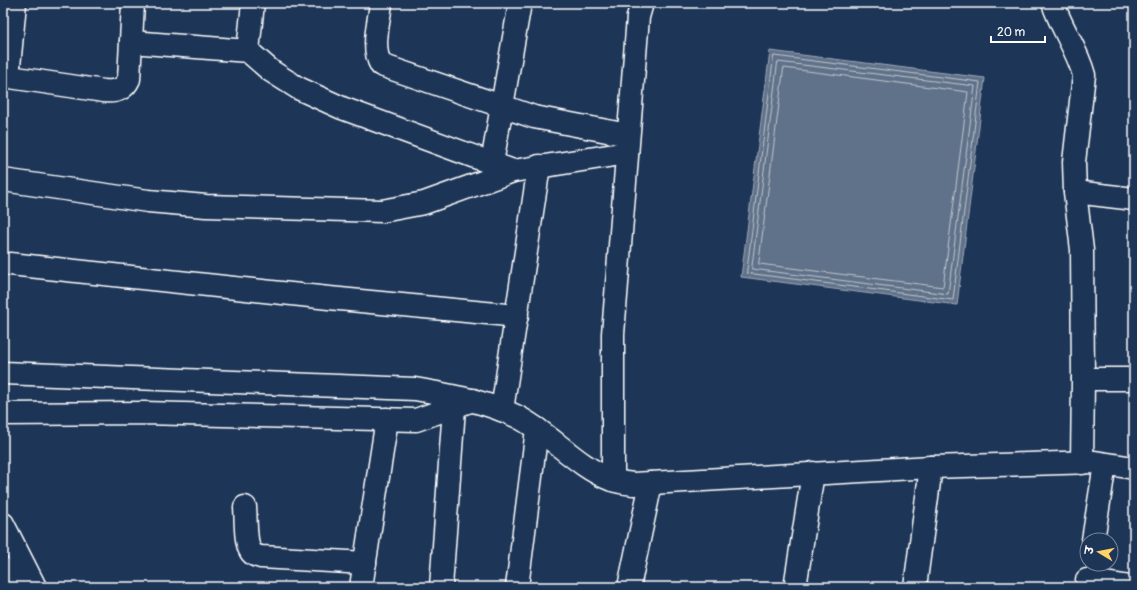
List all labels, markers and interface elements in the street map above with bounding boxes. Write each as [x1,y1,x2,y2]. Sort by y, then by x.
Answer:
scale bar [991,18,1045,44]
text: 20 m [997,25,1026,40]
north arrow [1079,532,1119,572]
text: उ [1082,544,1097,556]

